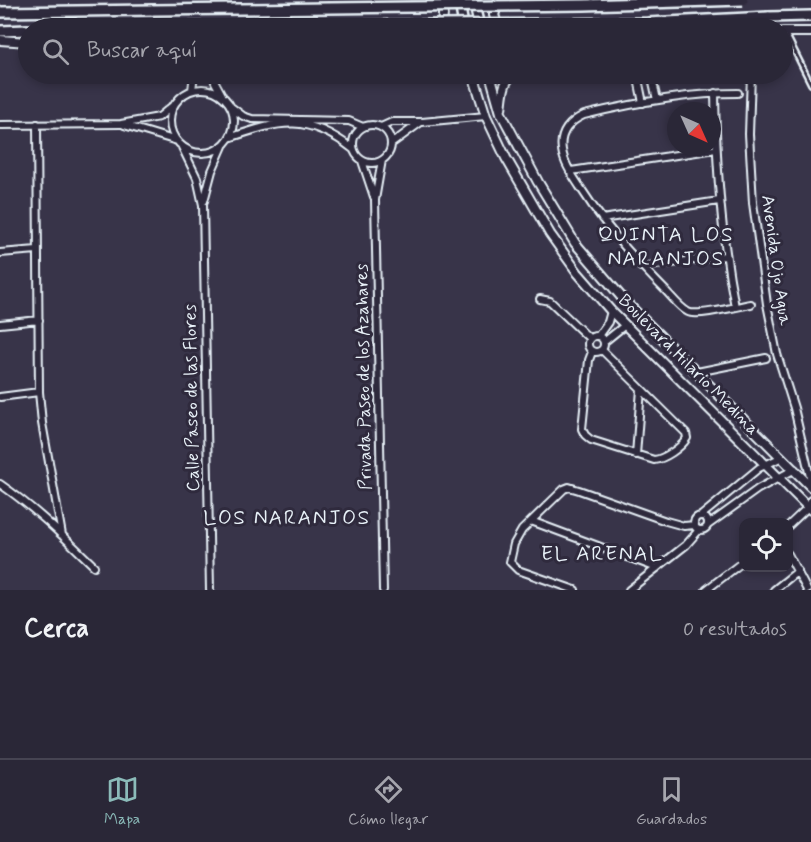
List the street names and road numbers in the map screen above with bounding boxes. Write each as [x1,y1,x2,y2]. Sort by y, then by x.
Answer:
street label: Avenida Ojo Agua [755,193,797,327]
street label: Privada Paseo de los Azahares [350,263,378,490]
street label: Boulevard Hilario Medina [613,289,764,440]
street label: Calle Paseo de las Flores [178,304,206,492]

